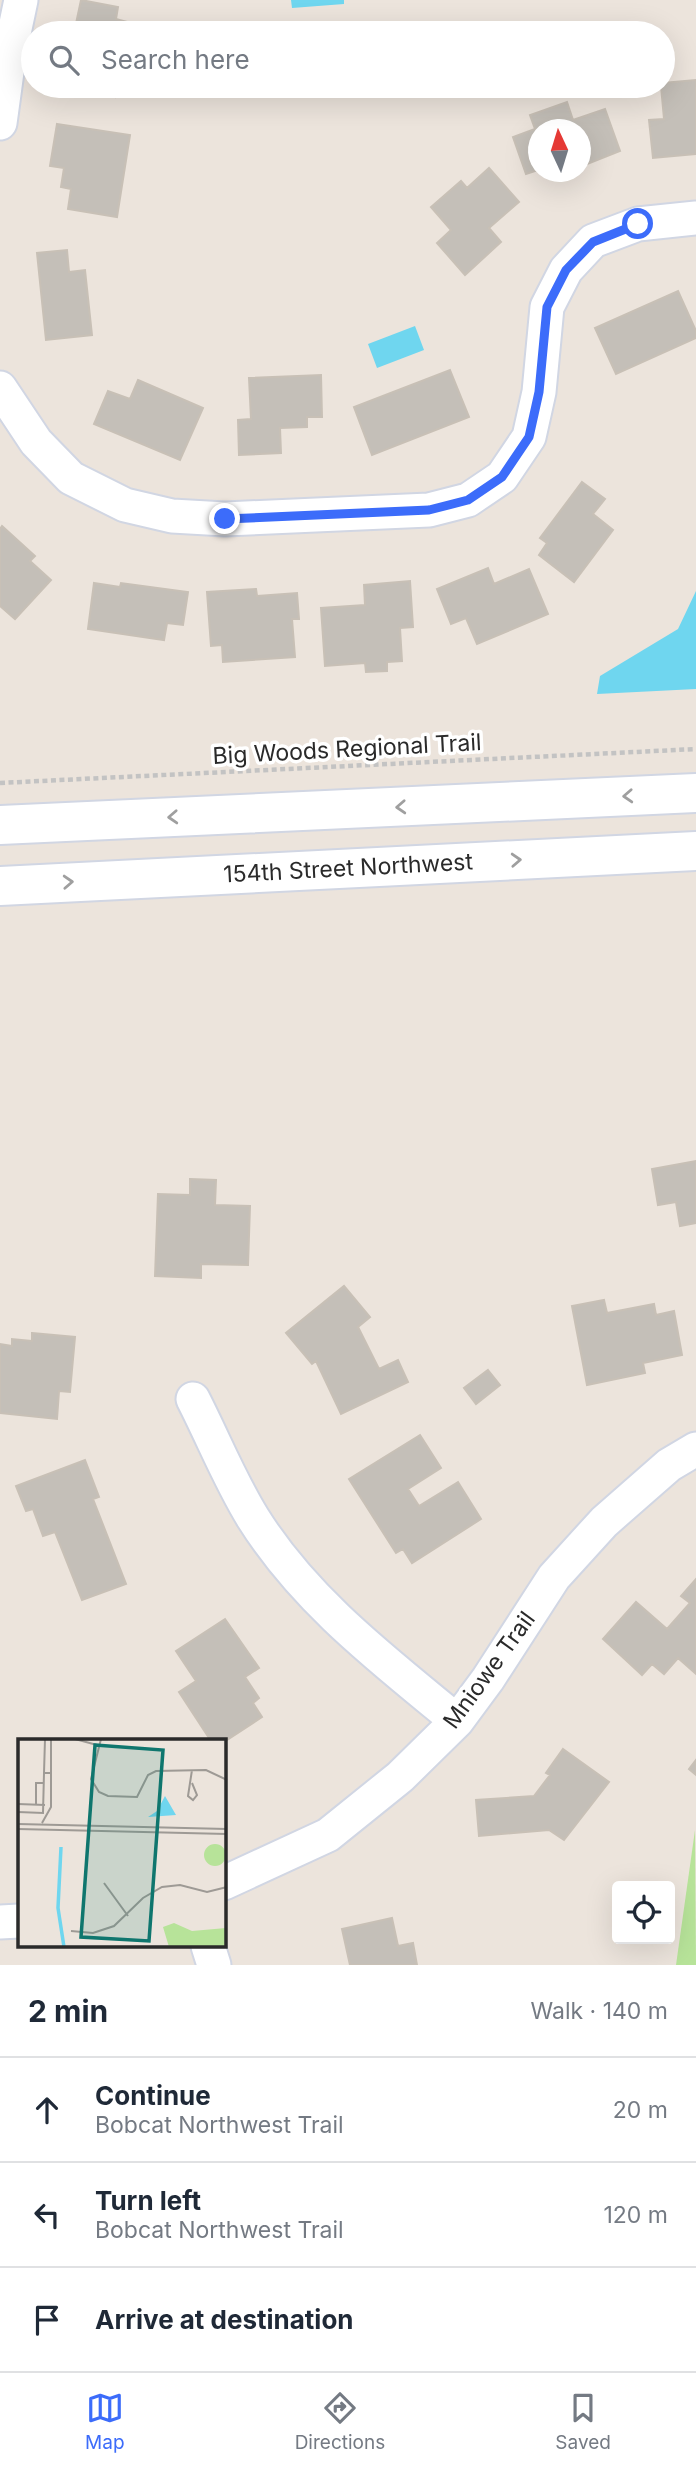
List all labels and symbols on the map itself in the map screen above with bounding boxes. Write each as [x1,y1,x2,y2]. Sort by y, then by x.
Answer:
north arrow [528,119,591,182]
route start [622,208,653,239]
route end [209,503,240,534]
street label: Big Woods Regional Trail [212,728,482,770]
one-way arrow [622,789,633,804]
one-way arrow [395,799,406,814]
one-way arrow [168,809,179,824]
street label: 154th Street Northwest [222,847,474,889]
one-way arrow [510,853,521,868]
one-way arrow [63,875,74,890]
street label: Mniowe Trail [437,1606,541,1734]
inset map [18,1739,226,1948]

